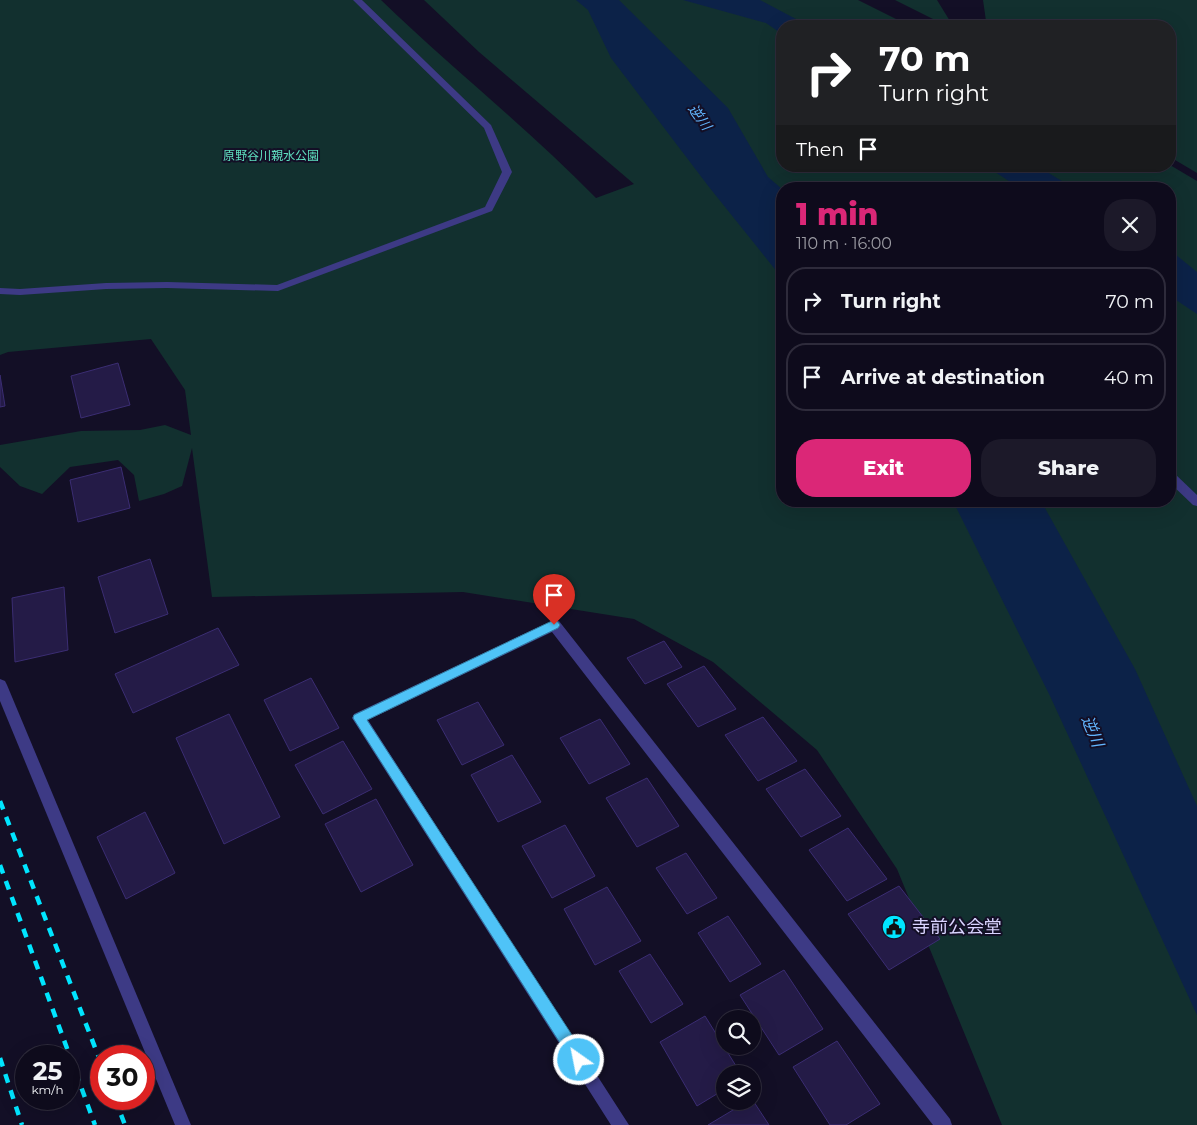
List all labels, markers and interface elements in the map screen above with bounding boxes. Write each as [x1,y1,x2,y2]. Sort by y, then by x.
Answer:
text: 70 m [879,37,970,80]
icon: right [796,40,861,105]
text: Turn right [879,80,989,107]
water label: 逆川 [685,100,717,135]
icon: arrive [854,135,882,163]
text: Then [796,138,844,161]
park label: 原野谷川親水公園 [223,148,319,163]
text: 1 min [796,196,879,233]
button: close [1104,199,1156,251]
text: 110 m · 16:00 [796,234,892,253]
icon: right [798,287,826,315]
text: Turn right [841,290,941,313]
text: 70 m [1105,290,1154,313]
icon: arrive [798,363,826,391]
text: Arrive at destination [841,366,1045,389]
text: 40 m [1104,366,1154,389]
button: Exit [796,439,971,497]
button: Share [981,439,1156,497]
pin [533,574,575,625]
icon: arrive [540,581,568,609]
water label: 逆川 [1078,713,1108,751]
public building icon: 寺前公会堂 [881,914,907,940]
place label: 寺前公会堂 [912,916,1002,938]
map controls [716,1010,761,1110]
button: search [716,1010,761,1055]
position arrow [552,1033,604,1085]
speed limit sign: 30 [90,1045,155,1110]
text: 25 [33,1056,62,1086]
button: layers [716,1065,761,1110]
text: km/h [31,1082,64,1097]

